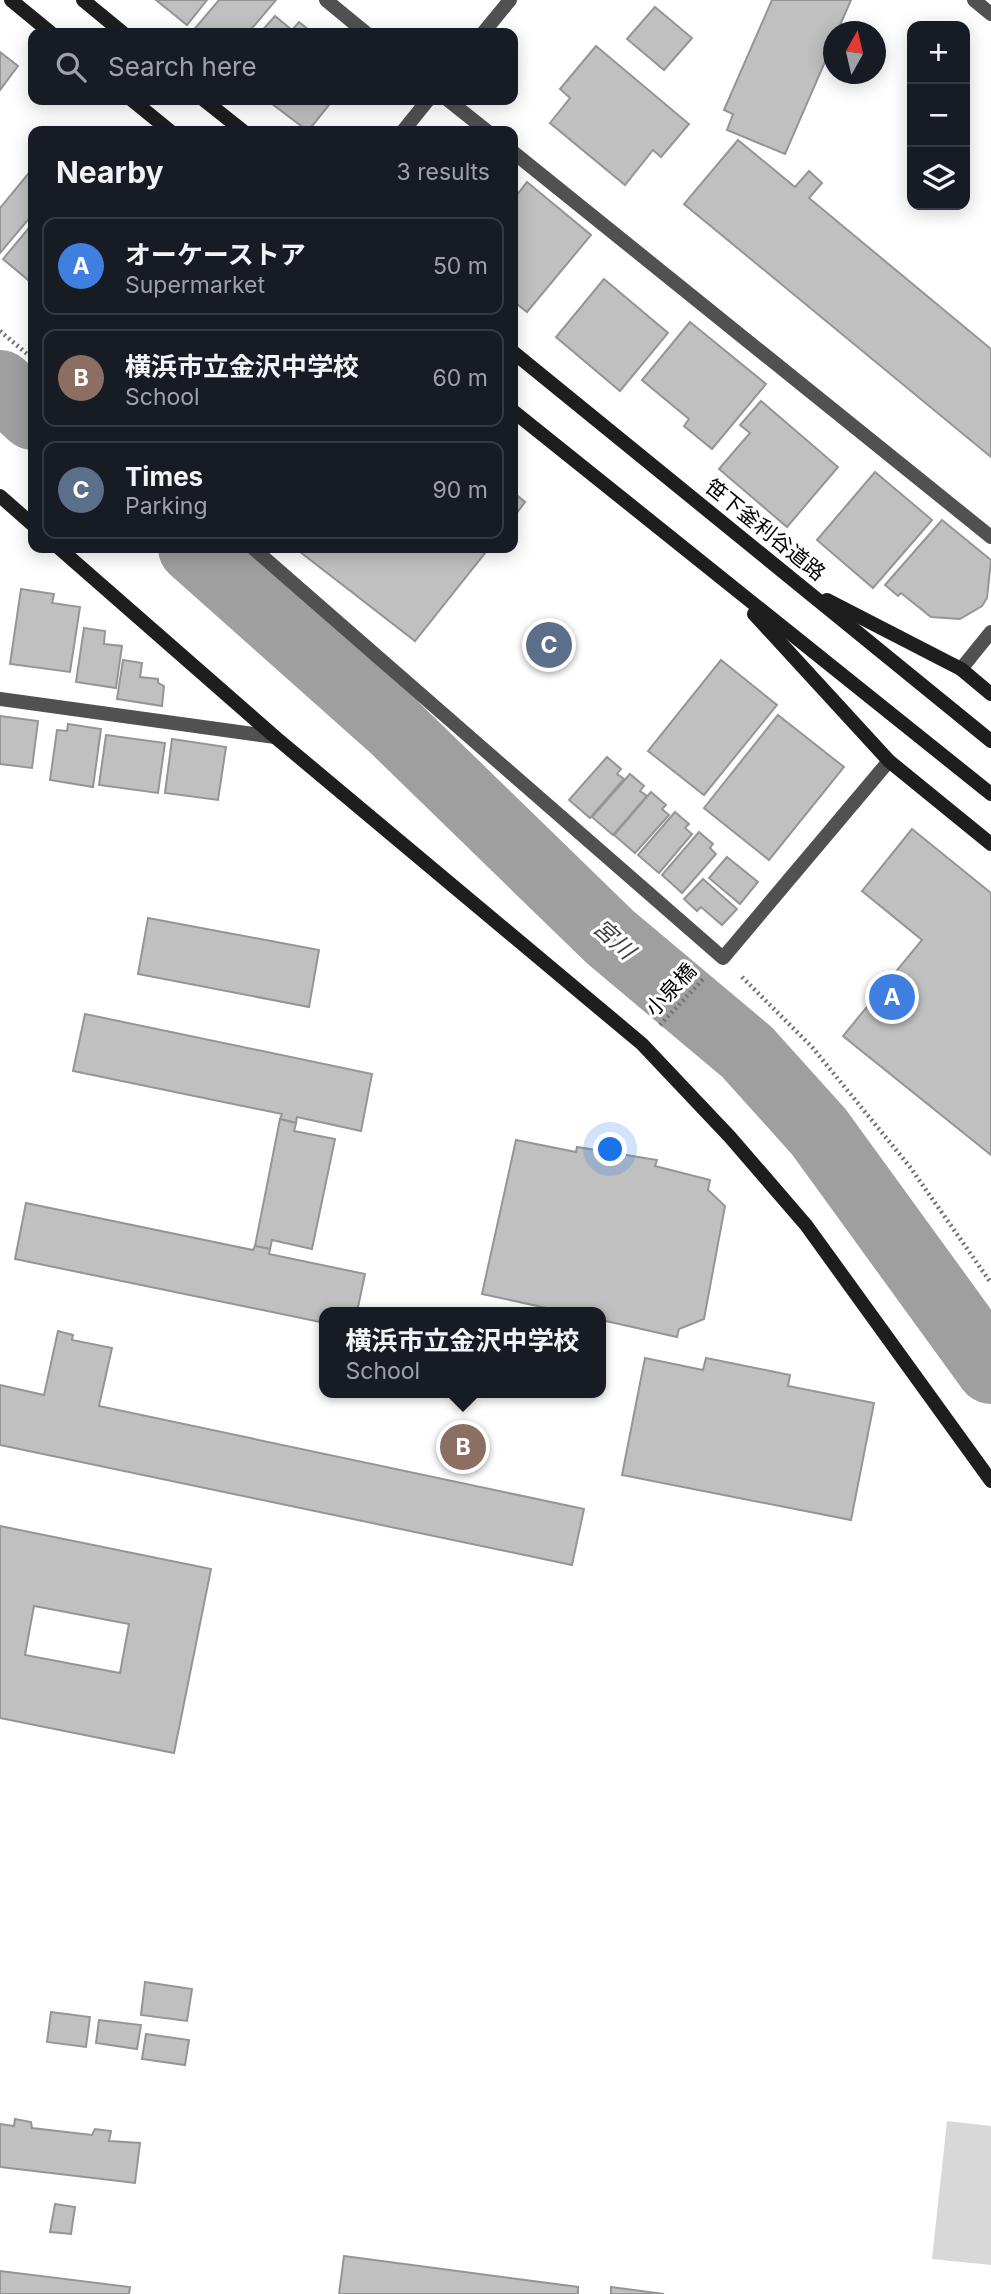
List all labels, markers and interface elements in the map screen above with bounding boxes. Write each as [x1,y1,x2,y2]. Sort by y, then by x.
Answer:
north arrow [823,21,886,84]
map controls [907,21,970,210]
button: + [907,21,970,84]
search box [28,28,518,105]
icon: search [52,48,90,86]
text: Search here [108,51,257,82]
button: − [907,84,970,147]
button: layers [907,147,970,210]
text: Nearby [56,154,164,190]
text: 3 results [397,158,490,186]
text: オーケーストア [125,239,306,270]
text: A [72,252,90,280]
text: 50 m [433,252,488,280]
text: Supermarket [125,271,265,299]
text: 横浜市立金沢中学校 [125,351,359,382]
text: B [73,364,89,392]
text: 60 m [433,364,488,392]
text: School [125,383,200,411]
text: Times [125,461,203,492]
street label: 笹下釜利谷道路 [700,474,830,586]
text: C [72,476,90,504]
text: 90 m [433,476,488,504]
text: Parking [125,492,208,520]
pin: C [526,619,572,671]
water label: 宮川 [588,913,643,967]
street label: 小泉橋 [640,958,701,1021]
pin: A [869,971,915,1023]
your location [593,1132,627,1166]
popup [319,1307,606,1398]
text: 横浜市立金沢中学校 [345,1325,580,1356]
text: School [345,1357,420,1385]
pin: B [440,1421,486,1473]

